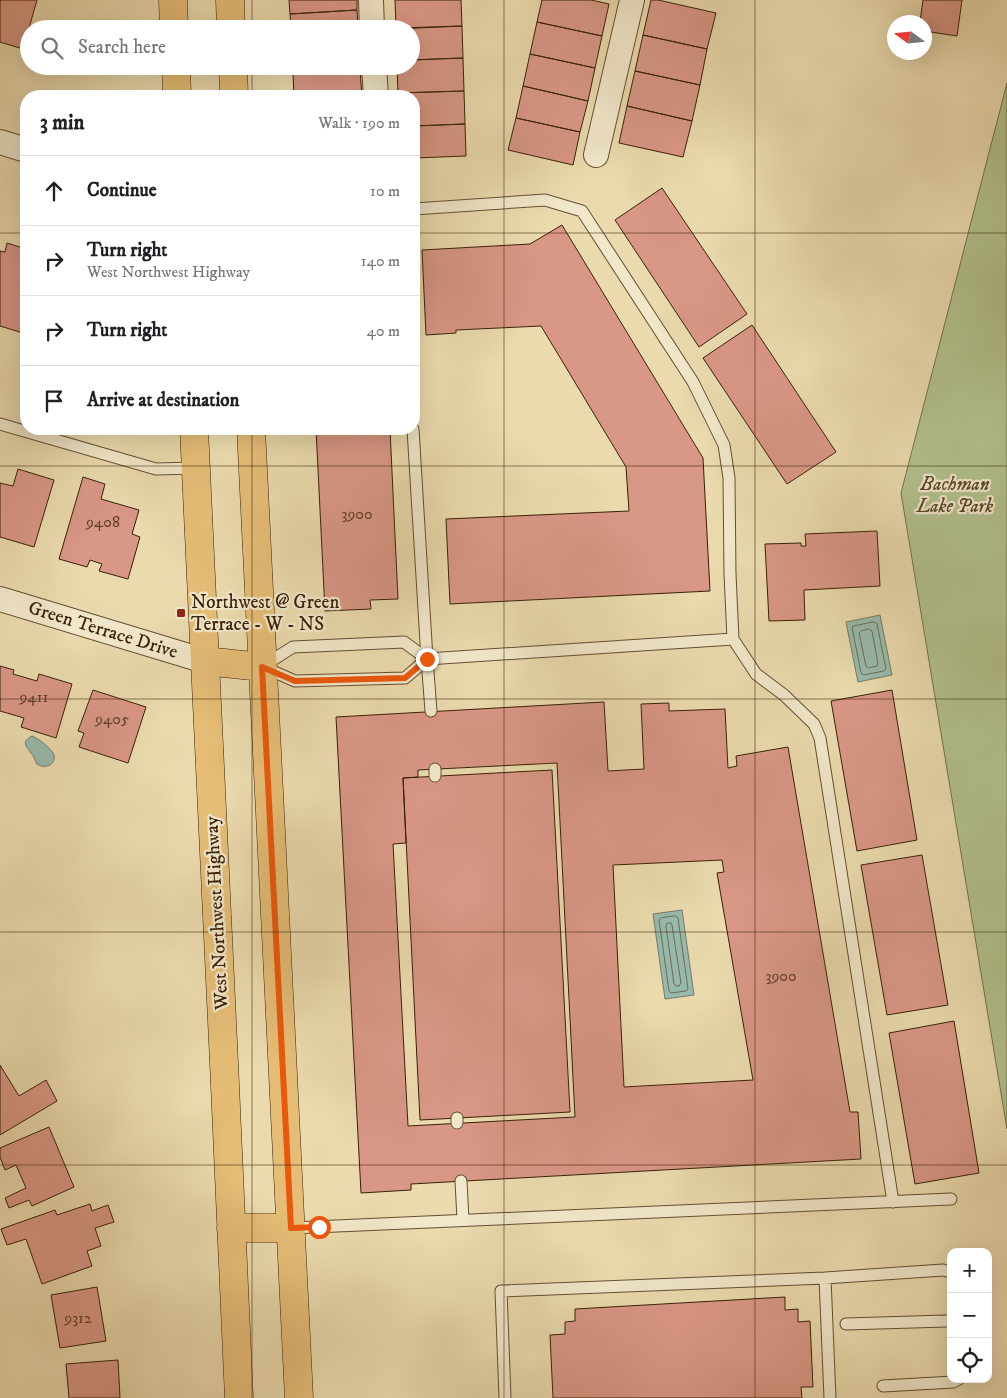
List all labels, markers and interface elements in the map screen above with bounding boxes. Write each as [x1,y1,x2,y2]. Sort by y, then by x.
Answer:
north arrow [887,15,932,60]
search box [20,20,420,75]
icon: search [38,34,66,62]
text: Search here [78,36,166,59]
text: 3 min [40,110,85,136]
text: Walk · 190 m [318,113,400,133]
icon: ahead [40,177,68,205]
text: Continue [87,179,157,202]
text: 10 m [370,181,400,201]
text: Turn right [87,239,167,262]
icon: right [40,247,68,275]
text: 140 m [361,251,400,271]
text: West Northwest Highway [87,262,250,282]
icon: right [40,317,68,345]
text: Turn right [87,319,167,342]
text: 40 m [367,321,400,341]
icon: arrive [40,387,68,415]
text: Arrive at destination [87,389,239,412]
park label: Bachman Lake Park [916,473,993,518]
house number: 3900 [341,504,373,524]
house number: 9408 [85,512,120,532]
place label: Northwest @ Green Terrace - W - NS [191,591,339,636]
street label: Green Terrace Drive [25,596,181,664]
marker: Northwest @ Green Terrace - W - NS [175,607,187,619]
route end [416,648,439,671]
house number: 9411 [19,687,49,707]
house number: 9405 [94,709,129,729]
street label: West Northwest Highway [200,815,234,1011]
house number: 3900 [765,966,797,986]
route start [308,1216,331,1239]
map controls [947,1248,992,1383]
button: + [947,1248,992,1293]
button: − [947,1293,992,1338]
house number: 9312 [63,1308,92,1328]
button: locate [947,1338,992,1383]

